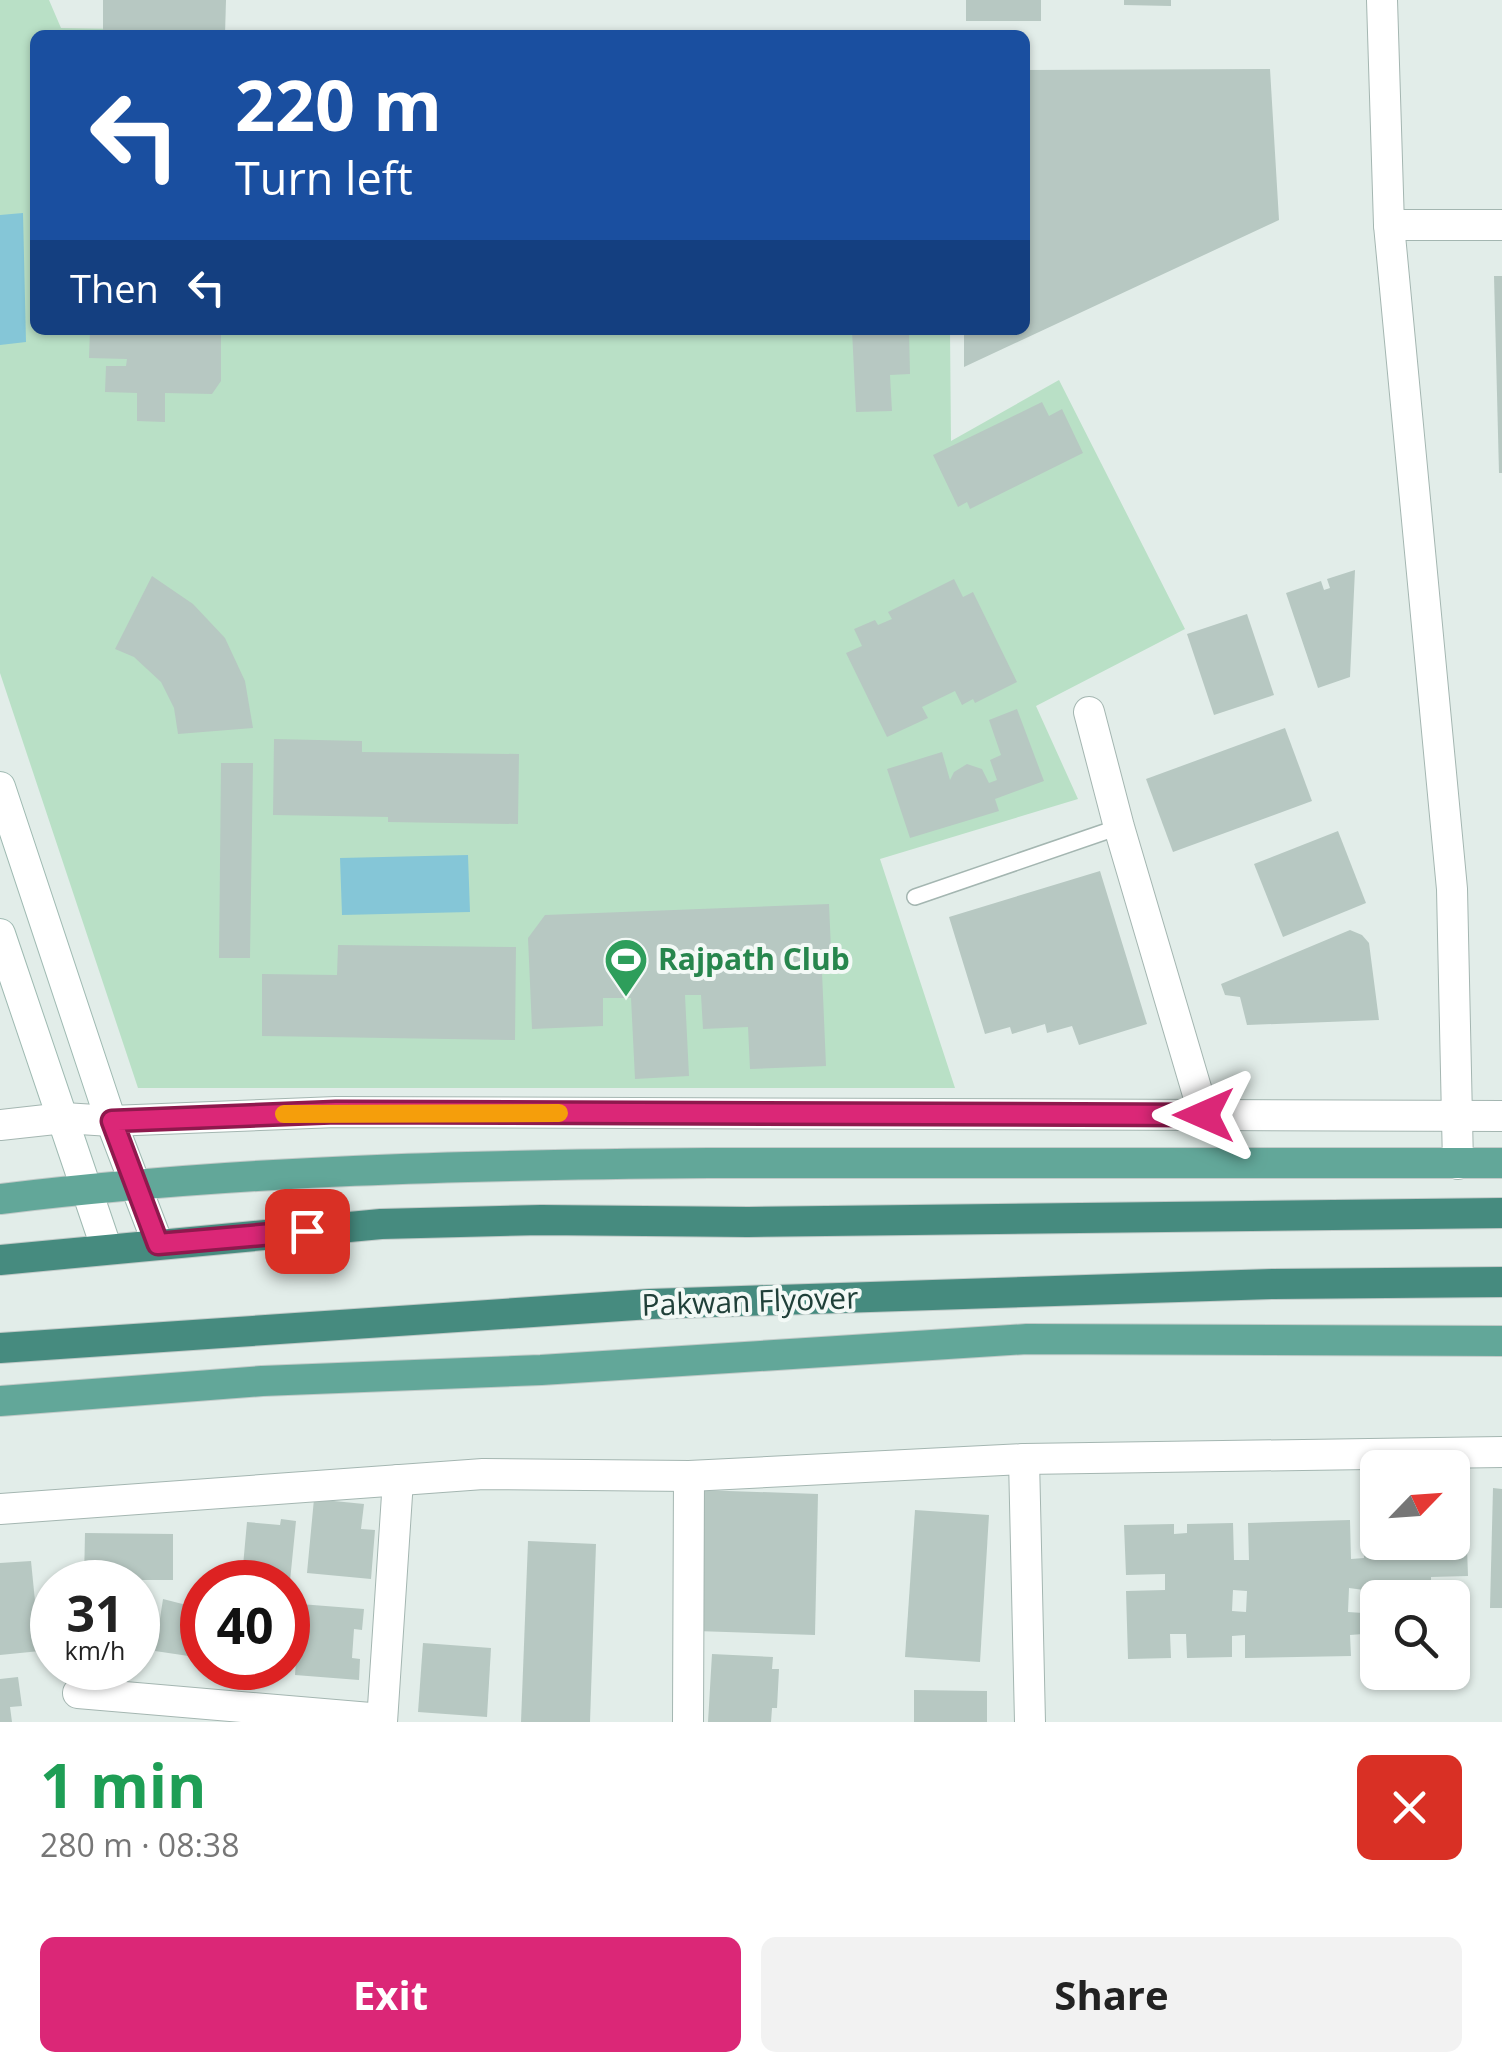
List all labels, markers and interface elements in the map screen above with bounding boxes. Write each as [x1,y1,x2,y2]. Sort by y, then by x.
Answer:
text: 220 m [235,56,442,152]
icon: left [70,70,200,200]
text: Turn left [235,147,413,208]
icon: left [179,260,234,315]
text: Then [70,262,159,314]
sports icon: Rajpath Club [603,937,649,998]
place label: Rajpath Club [658,938,850,979]
position arrow [1152,1063,1256,1167]
pin [265,1189,350,1274]
icon: arrive [280,1204,335,1259]
street label: Pakwan Flyover [641,1276,859,1325]
north arrow [1360,1450,1470,1560]
map controls [1360,1450,1470,1690]
speed limit sign: 40 [180,1560,310,1690]
text: 31 [66,1579,124,1647]
button: search [1360,1580,1470,1690]
text: km/h [65,1633,125,1667]
text: 1 min [40,1744,207,1826]
button: close [1357,1755,1462,1860]
text: 280 m · 08:38 [40,1823,239,1866]
button: Exit [40,1937,741,2052]
button: Share [761,1937,1462,2052]

